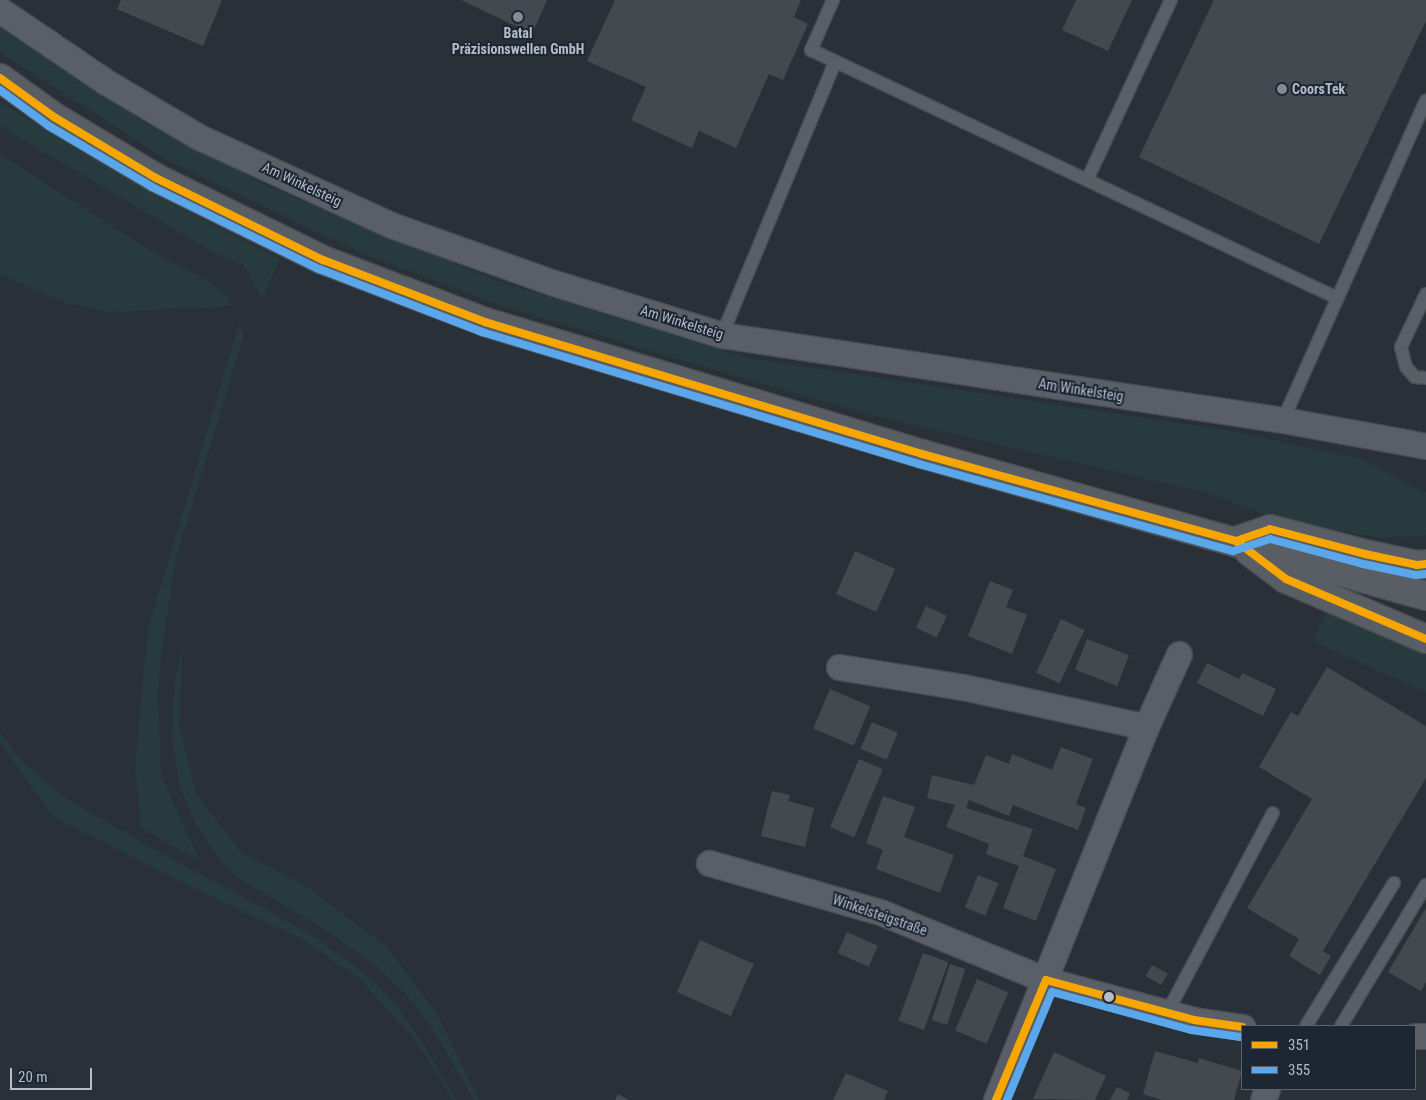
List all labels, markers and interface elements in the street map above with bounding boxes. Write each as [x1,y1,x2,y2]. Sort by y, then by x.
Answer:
marker: Batal Präzisionswellen GmbH [512,11,524,23]
place label: Batal Präzisionswellen GmbH [452,25,584,58]
place label: CoorsTek [1292,81,1345,97]
marker: CoorsTek [1276,83,1288,95]
street label: Am Winkelsteig [260,158,344,210]
street label: Am Winkelsteig [639,301,725,343]
street label: Am Winkelsteig [1037,375,1125,405]
street label: Winkelsteigstraße [831,891,929,939]
unlabelled marker [1104,992,1114,1002]
legend [1241,1025,1416,1090]
text: 351 [1288,1036,1310,1054]
scale bar [12,1058,95,1090]
text: 355 [1288,1061,1310,1079]
text: 20 m [18,1068,48,1086]

